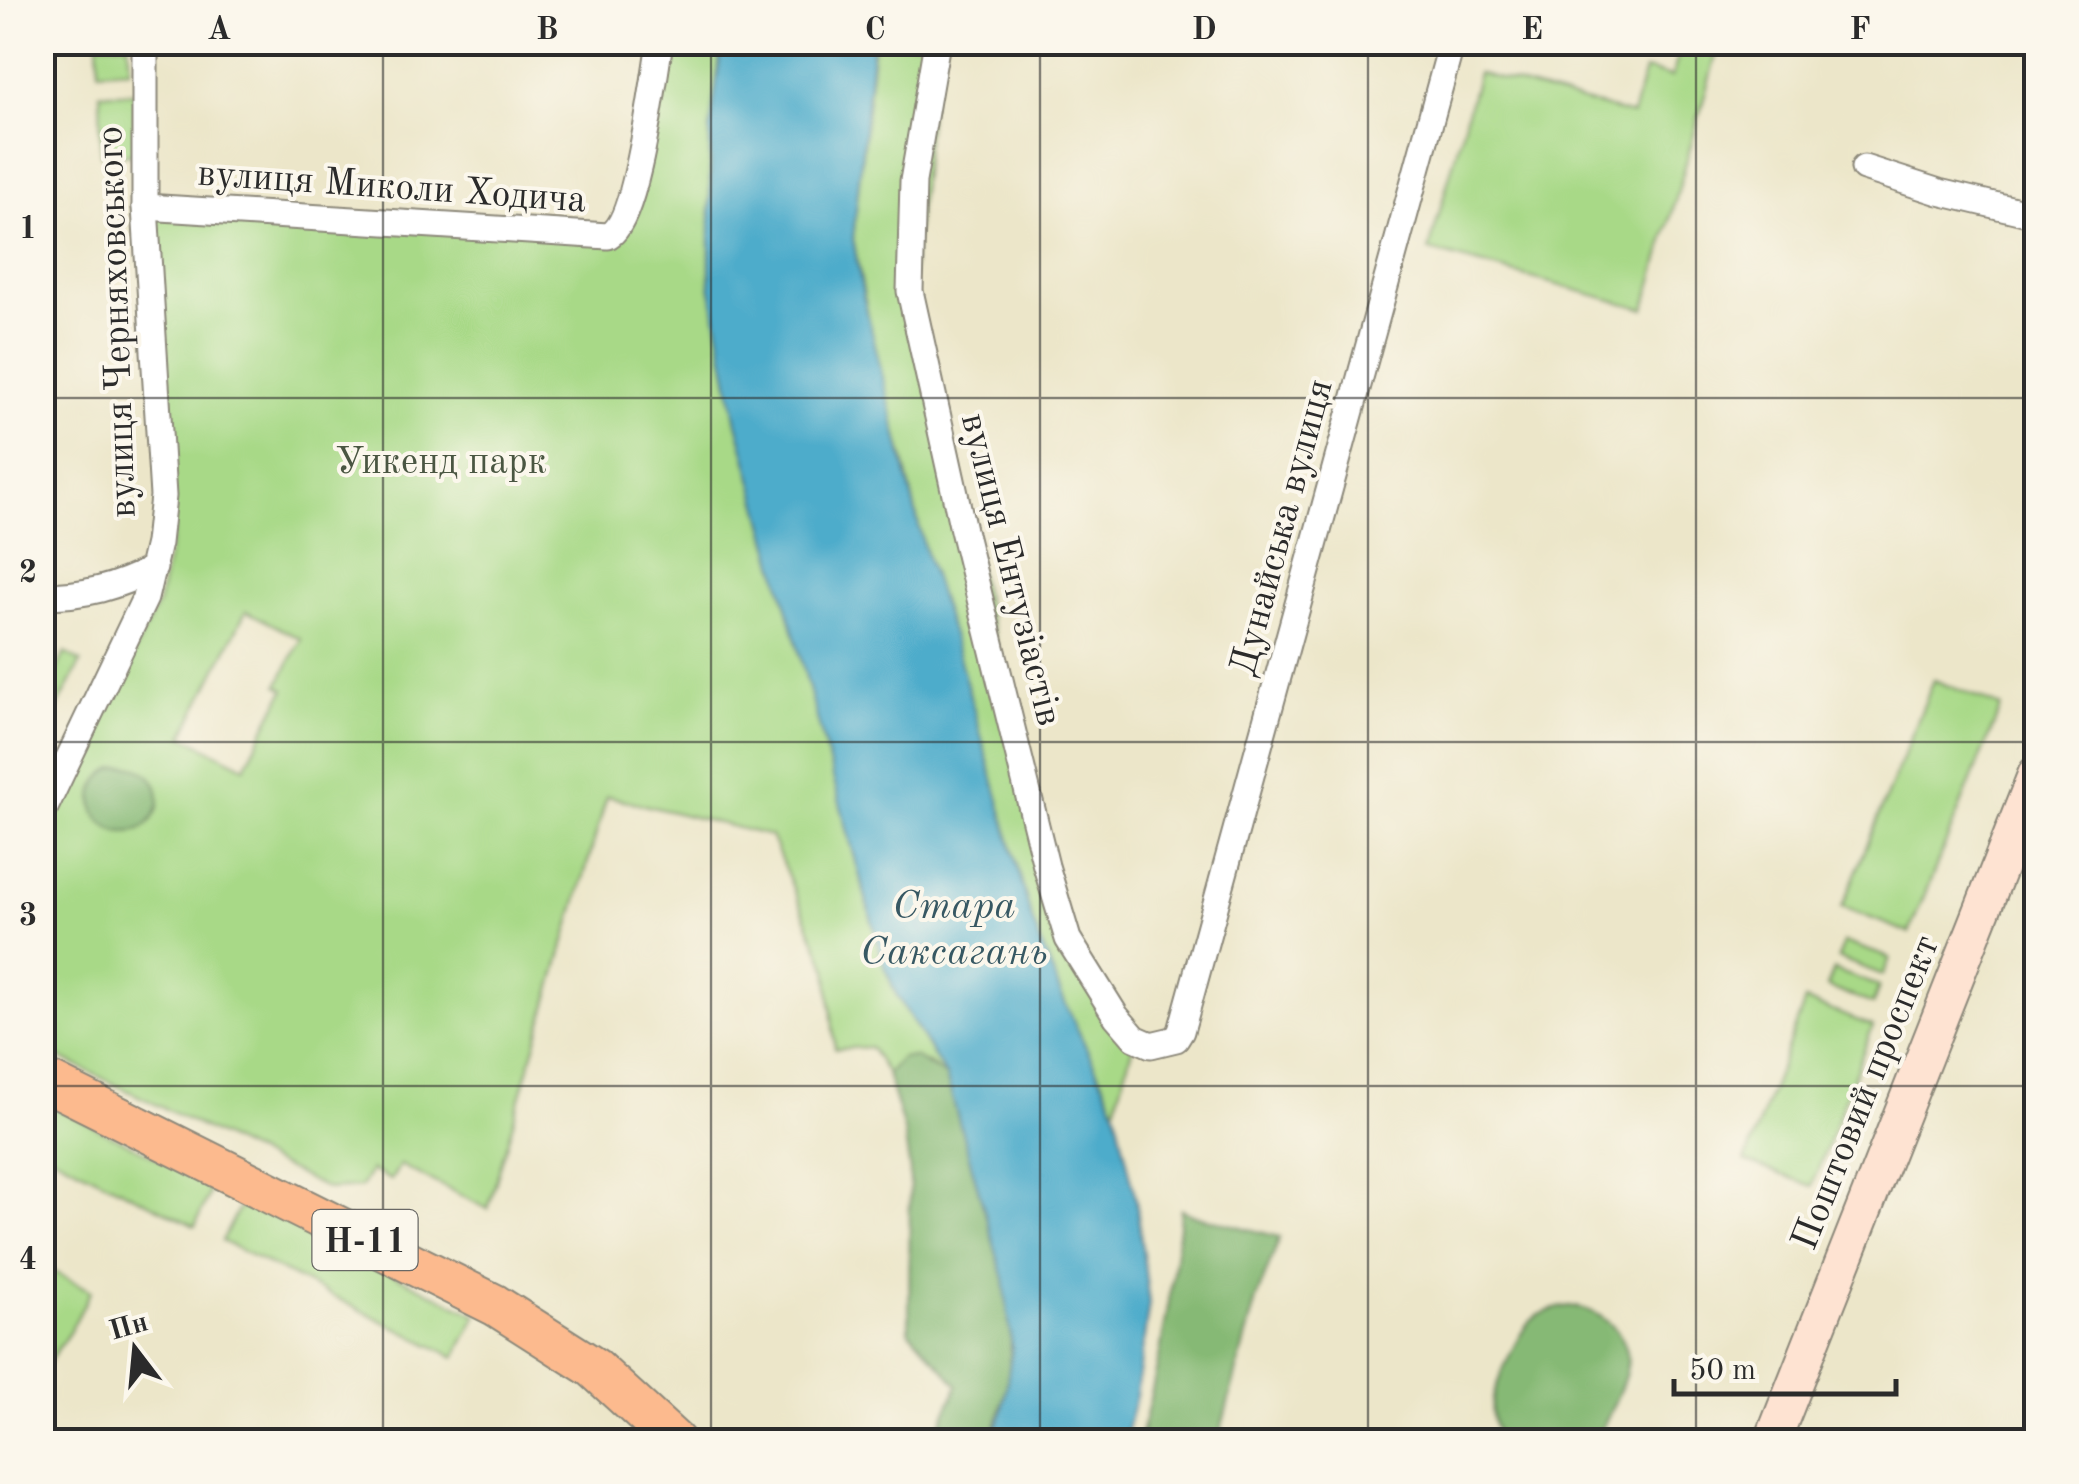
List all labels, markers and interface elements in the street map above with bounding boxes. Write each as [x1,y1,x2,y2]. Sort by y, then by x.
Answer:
text: A [207,15,231,47]
text: B [536,15,558,47]
text: C [864,15,886,47]
text: D [1191,15,1217,47]
text: E [1521,15,1543,47]
text: F [1849,15,1871,47]
street label: вулиця Черняховського [92,125,144,519]
street label: вулиця Миколи Ходича [196,155,588,221]
text: 1 [19,214,37,246]
street label: Дунайська вулиця [1225,375,1341,680]
street label: вулиця Ентузіастів [953,410,1067,730]
park label: Уикенд парк [335,444,547,482]
text: 2 [19,558,37,590]
water label: Стара Саксагань [860,888,1048,974]
text: 3 [19,901,37,933]
street label: Поштовий проспект [1786,930,1947,1256]
road number: Н-11 [312,1210,418,1270]
text: 4 [19,1245,37,1277]
north arrow [85,1299,185,1399]
text: Пн [107,1309,151,1347]
scale bar [1674,1334,1896,1396]
text: 50 m [1689,1356,1756,1386]

